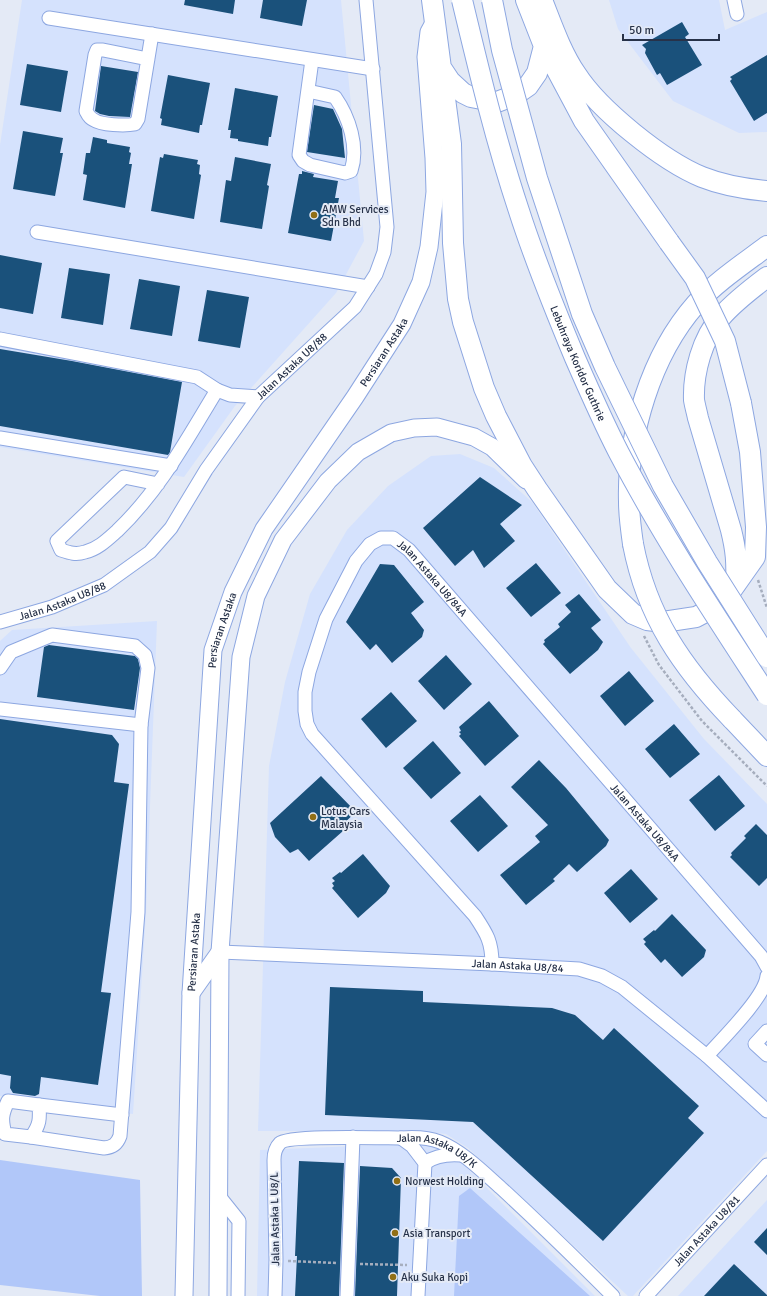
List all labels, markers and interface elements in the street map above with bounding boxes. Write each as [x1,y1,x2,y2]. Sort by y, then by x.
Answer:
scale bar [623,16,719,42]
text: 50 m [629,23,654,38]
place label: AMW Services Sdn Bhd [322,203,389,229]
marker: AMW Services Sdn Bhd [309,210,319,220]
street label: Lebuhraya Koridor Guthrie [548,304,609,423]
street label: Persiaran Astaka [357,315,411,389]
street label: Jalan Astaka U8/88 [253,330,330,402]
street label: Jalan Astaka U8/84A [395,537,470,619]
street label: Jalan Astaka U8/88 [17,578,108,623]
street label: Persiaran Astaka [205,590,239,669]
street label: Jalan Astaka U8/84A [608,781,683,864]
place label: Lotus Cars Malaysia [321,805,370,831]
marker: Lotus Cars Malaysia [308,812,318,822]
street label: Persiaran Astaka [185,912,203,992]
street label: Jalan Astaka U8/84 [472,957,564,975]
street label: Jalan Astaka U8/K [397,1131,480,1171]
street label: Jalan Astaka L U8/L [268,1172,282,1266]
place label: Norwest Holding [405,1175,484,1188]
marker: Norwest Holding [392,1176,402,1186]
street label: Jalan Astaka U8/81 [670,1192,742,1269]
place label: Asia Transport [403,1227,471,1240]
marker: Asia Transport [390,1228,400,1238]
place label: Aku Suka Kopi [401,1271,468,1284]
marker: Aku Suka Kopi [388,1272,398,1282]

